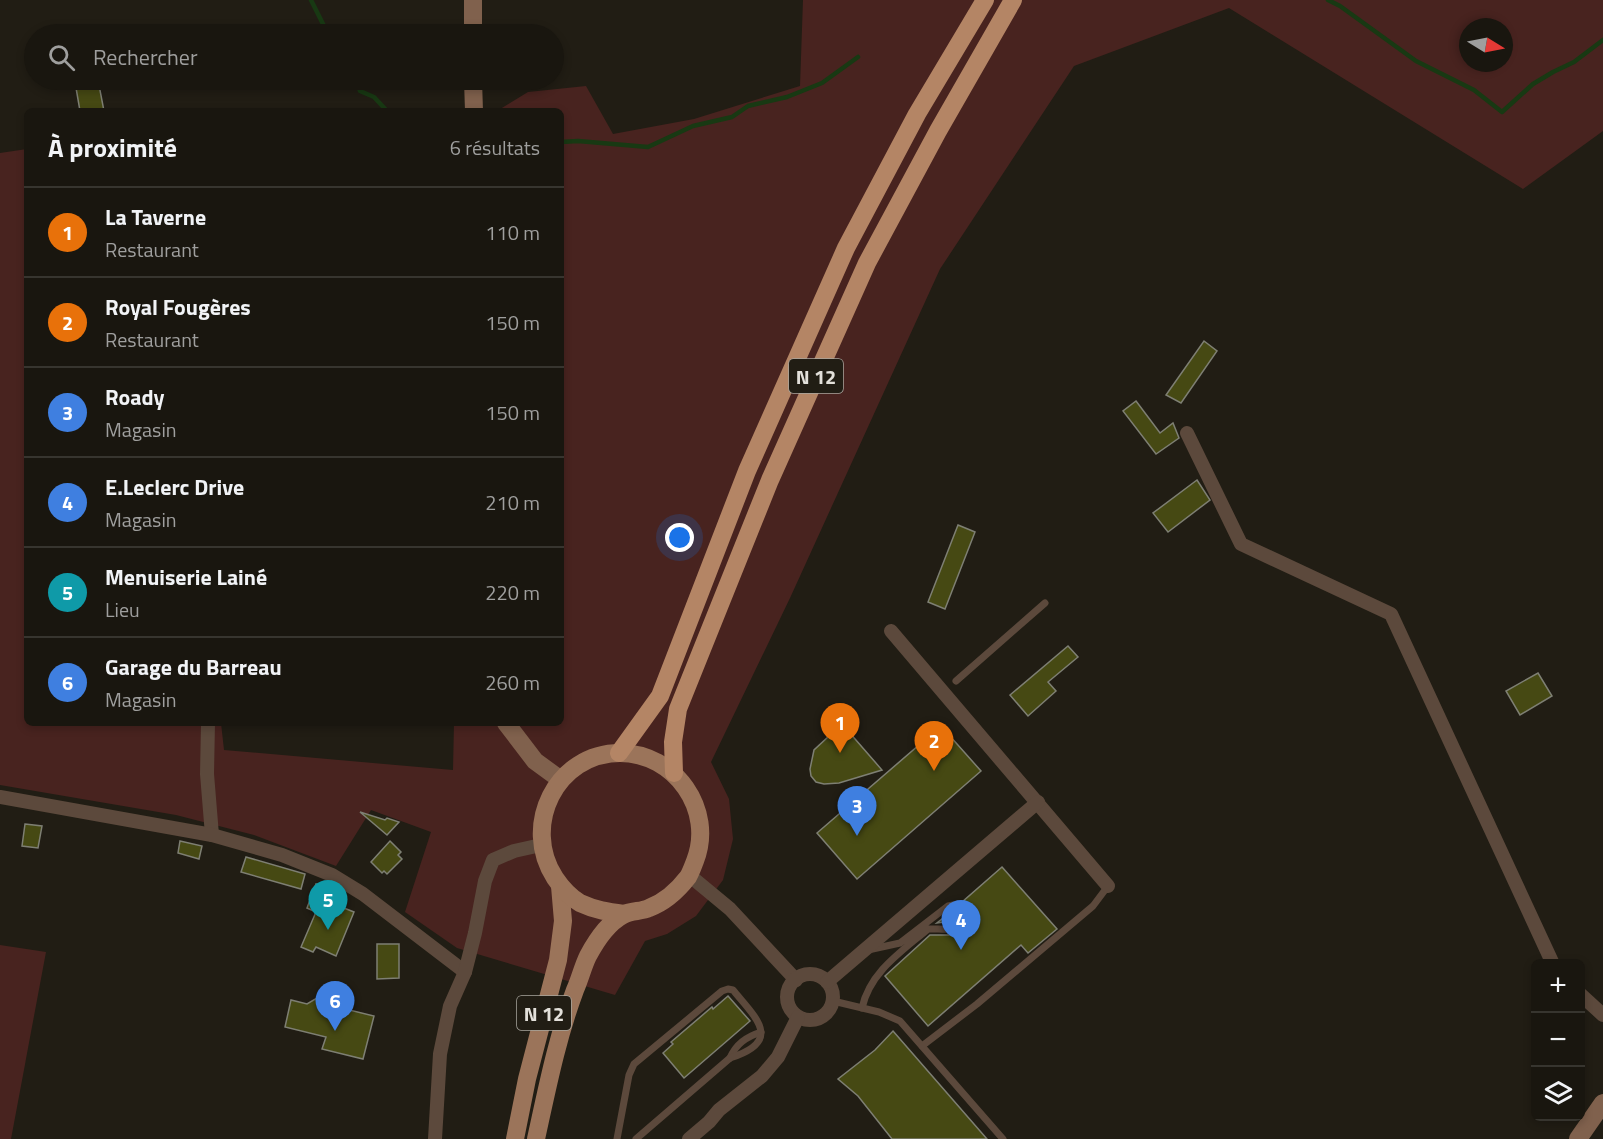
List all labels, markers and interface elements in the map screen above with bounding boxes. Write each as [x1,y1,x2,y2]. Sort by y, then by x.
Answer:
north arrow [1459,18,1513,72]
search box [24,24,564,90]
text: Rechercher [93,40,198,74]
icon: search [45,41,78,74]
text: À proximité [48,128,177,167]
text: 6 résultats [450,132,540,163]
text: La Taverne [105,200,206,234]
text: 1 [62,217,73,248]
text: 110 m [485,217,540,248]
text: Restaurant [105,234,199,265]
text: Royal Fougères [105,290,251,324]
text: 2 [62,307,73,338]
text: 150 m [485,307,540,338]
text: Restaurant [105,324,199,355]
road number: N 12 [789,359,843,393]
text: Roady [105,380,165,414]
text: 3 [62,397,73,428]
text: 150 m [485,397,540,428]
text: Magasin [105,414,177,445]
text: E.Leclerc Drive [105,470,244,504]
text: 4 [62,487,73,518]
text: 210 m [485,487,540,518]
text: Magasin [105,504,177,535]
your location [665,523,694,552]
text: Menuiserie Lainé [105,560,267,594]
text: 5 [62,577,73,608]
text: 220 m [485,577,540,608]
text: Lieu [105,594,140,625]
text: Garage du Barreau [105,650,282,684]
text: 6 [62,667,73,698]
text: 260 m [485,667,540,698]
text: Magasin [105,684,177,715]
pin: 1 [820,704,860,753]
pin: 2 [914,722,954,771]
pin: 3 [838,786,876,836]
pin: 5 [308,880,348,930]
pin: 4 [942,900,980,950]
map controls [1531,959,1585,1121]
button: + [1531,959,1585,1013]
pin: 6 [316,982,354,1031]
road number: N 12 [517,996,571,1030]
button: − [1531,1013,1585,1067]
button: layers [1531,1067,1585,1121]

